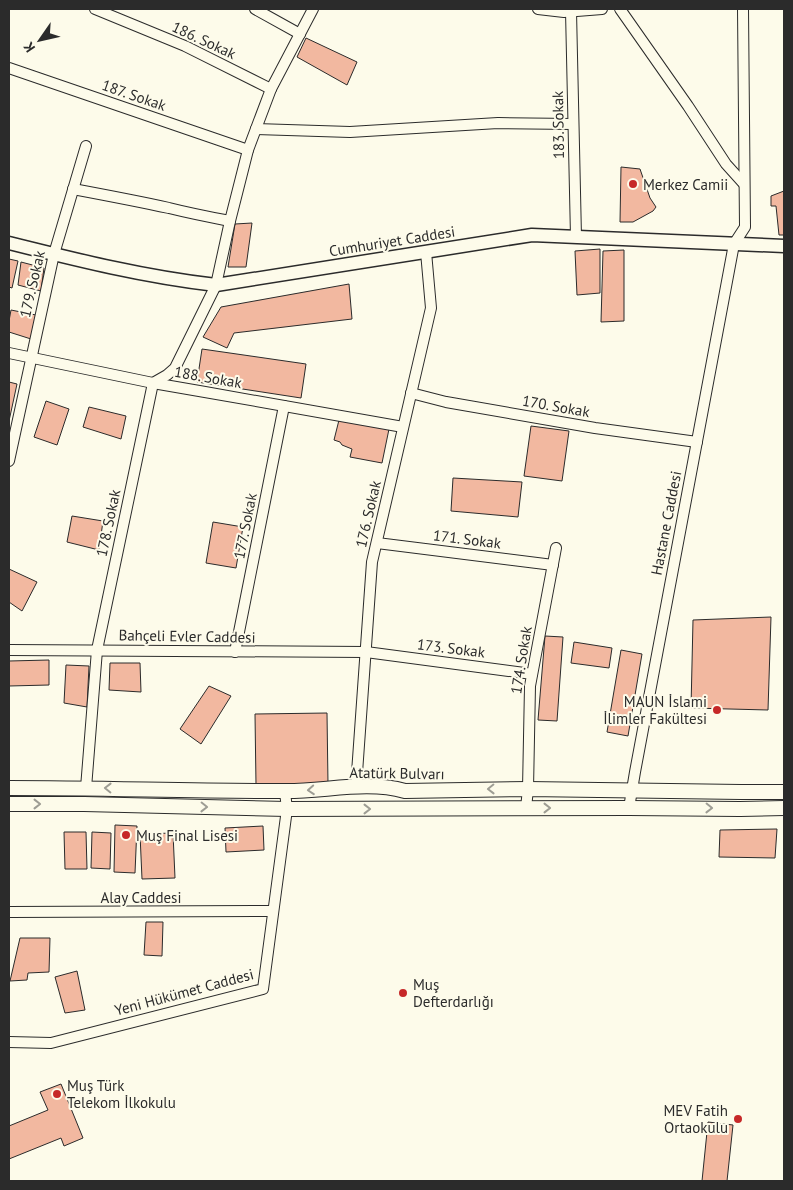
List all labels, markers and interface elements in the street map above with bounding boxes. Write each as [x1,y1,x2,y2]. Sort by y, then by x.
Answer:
north arrow [15,15,65,65]
street label: 186. Sokak [169,17,240,63]
text: K [19,38,39,56]
street label: 187. Sokak [99,75,169,115]
street label: 183. Sokak [548,90,568,159]
place label: Merkez Camii [643,175,728,194]
marker: Merkez Camii [627,178,639,190]
street label: Cumhuriyet Caddesi [328,222,456,260]
street label: 179. Sokak [15,248,49,319]
street label: 188. Sokak [173,362,244,392]
street label: 170. Sokak [521,391,592,421]
street label: Hastane Caddesi [647,469,685,577]
street label: 176. Sokak [351,478,385,549]
street label: 178. Sokak [92,487,125,558]
street label: 177. Sokak [229,491,261,561]
street label: 171. Sokak [432,525,503,553]
street label: 174. Sokak [506,624,536,695]
street label: Bahçeli Evler Caddesi [118,625,256,647]
street label: 173. Sokak [416,634,487,662]
place label: MAUN İslami İlimler Fakültesi [603,692,707,728]
marker: MAUN İslami İlimler Fakültesi [711,704,723,716]
street label: Atatürk Bulvarı [349,763,445,783]
one-way arrow [103,783,111,793]
one-way arrow [307,784,315,795]
one-way arrow [486,784,494,795]
one-way arrow [34,799,41,809]
one-way arrow [201,802,209,812]
one-way arrow [544,803,551,813]
one-way arrow [706,803,714,814]
one-way arrow [364,804,371,814]
place label: Muş Final Lisesi [136,826,238,845]
marker: Muş Final Lisesi [120,829,132,841]
street label: Alay Caddesi [101,888,181,907]
street label: Yeni Hükümet Caddesi [112,964,256,1020]
place label: Muş Defterdarlığı [413,975,494,1011]
marker: Muş Defterdarlığı [397,987,409,999]
place label: Muş Türk Telekom İlkokulu [67,1076,176,1112]
marker: Muş Türk Telekom İlkokulu [51,1088,63,1100]
place label: MEV Fatih Ortaokulu [664,1101,728,1137]
marker: MEV Fatih Ortaokulu [732,1113,744,1125]

